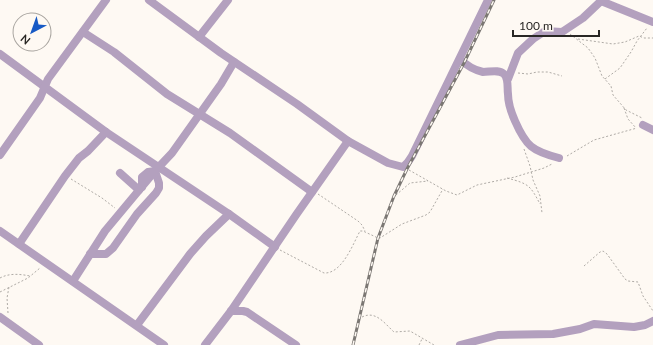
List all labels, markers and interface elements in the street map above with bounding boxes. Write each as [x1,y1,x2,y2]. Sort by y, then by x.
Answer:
north arrow [12,12,52,52]
scale bar [513,12,599,38]
text: 100 m [519,18,553,33]
text: N [18,32,33,48]

